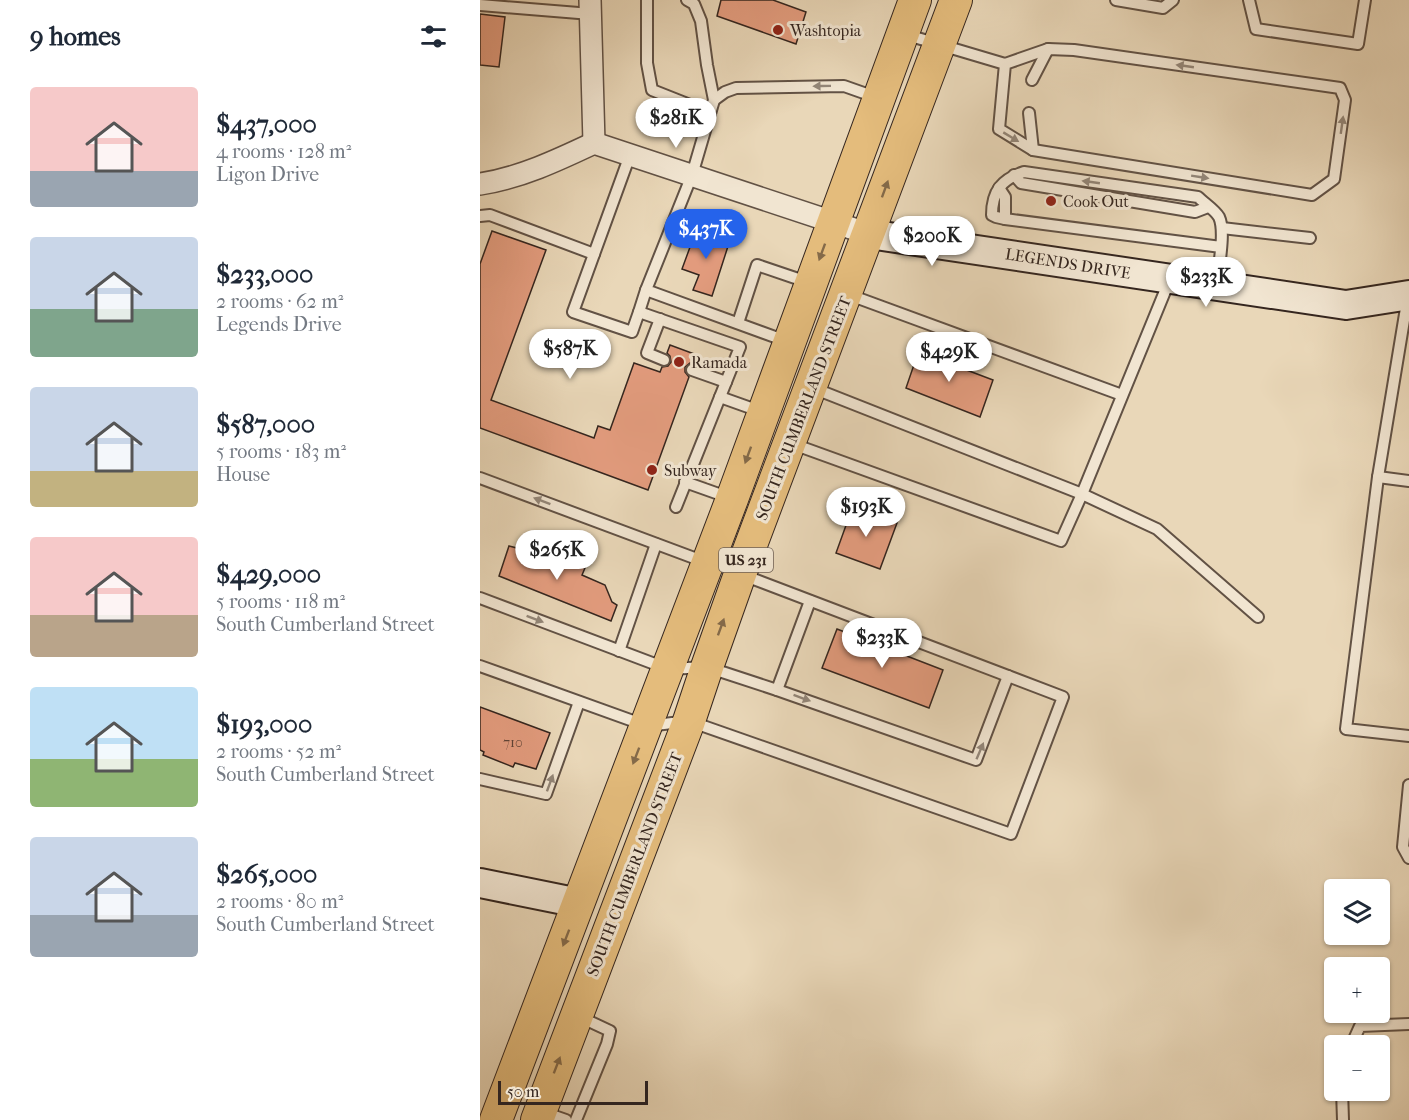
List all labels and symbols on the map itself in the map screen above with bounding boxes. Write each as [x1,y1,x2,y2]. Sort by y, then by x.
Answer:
place label: Washtopia [789,21,862,40]
marker: Washtopia [771,23,785,37]
one-way arrow [1175,61,1194,70]
one-way arrow [812,81,831,91]
pin: $281K [634,98,718,149]
one-way arrow [1337,115,1346,134]
one-way arrow [1003,131,1019,142]
one-way arrow [1191,173,1210,182]
one-way arrow [1081,177,1100,186]
one-way arrow [881,179,891,197]
place label: Cook Out [1063,192,1129,211]
marker: Cook Out [1044,194,1058,208]
pin: $437K [664,209,748,260]
pin: $200K [890,216,974,267]
one-way arrow [816,243,826,261]
street label: LEGENDS DRIVE [1004,244,1132,283]
pin: $233K [1164,257,1248,308]
street label: SOUTH CUMBERLAND STREET [752,293,855,523]
pin: $587K [528,329,612,380]
pin: $429K [907,332,991,383]
place label: Ramada [691,353,748,372]
marker: Ramada [672,355,686,369]
one-way arrow [743,446,753,464]
place label: Subway [664,461,717,480]
marker: Subway [645,463,659,477]
pin: $193K [824,487,908,538]
one-way arrow [533,496,551,506]
pin: $265K [515,530,599,581]
road number: US 231 [719,548,773,572]
one-way arrow [526,615,544,624]
one-way arrow [717,618,727,636]
pin: $233K [840,618,924,669]
one-way arrow [793,694,811,704]
house number: 710 [503,734,523,751]
one-way arrow [975,742,985,760]
one-way arrow [630,747,640,765]
street label: SOUTH CUMBERLAND STREET [583,749,686,979]
one-way arrow [546,774,556,792]
one-way arrow [561,929,570,947]
one-way arrow [553,1056,563,1074]
scale bar [498,1078,648,1106]

